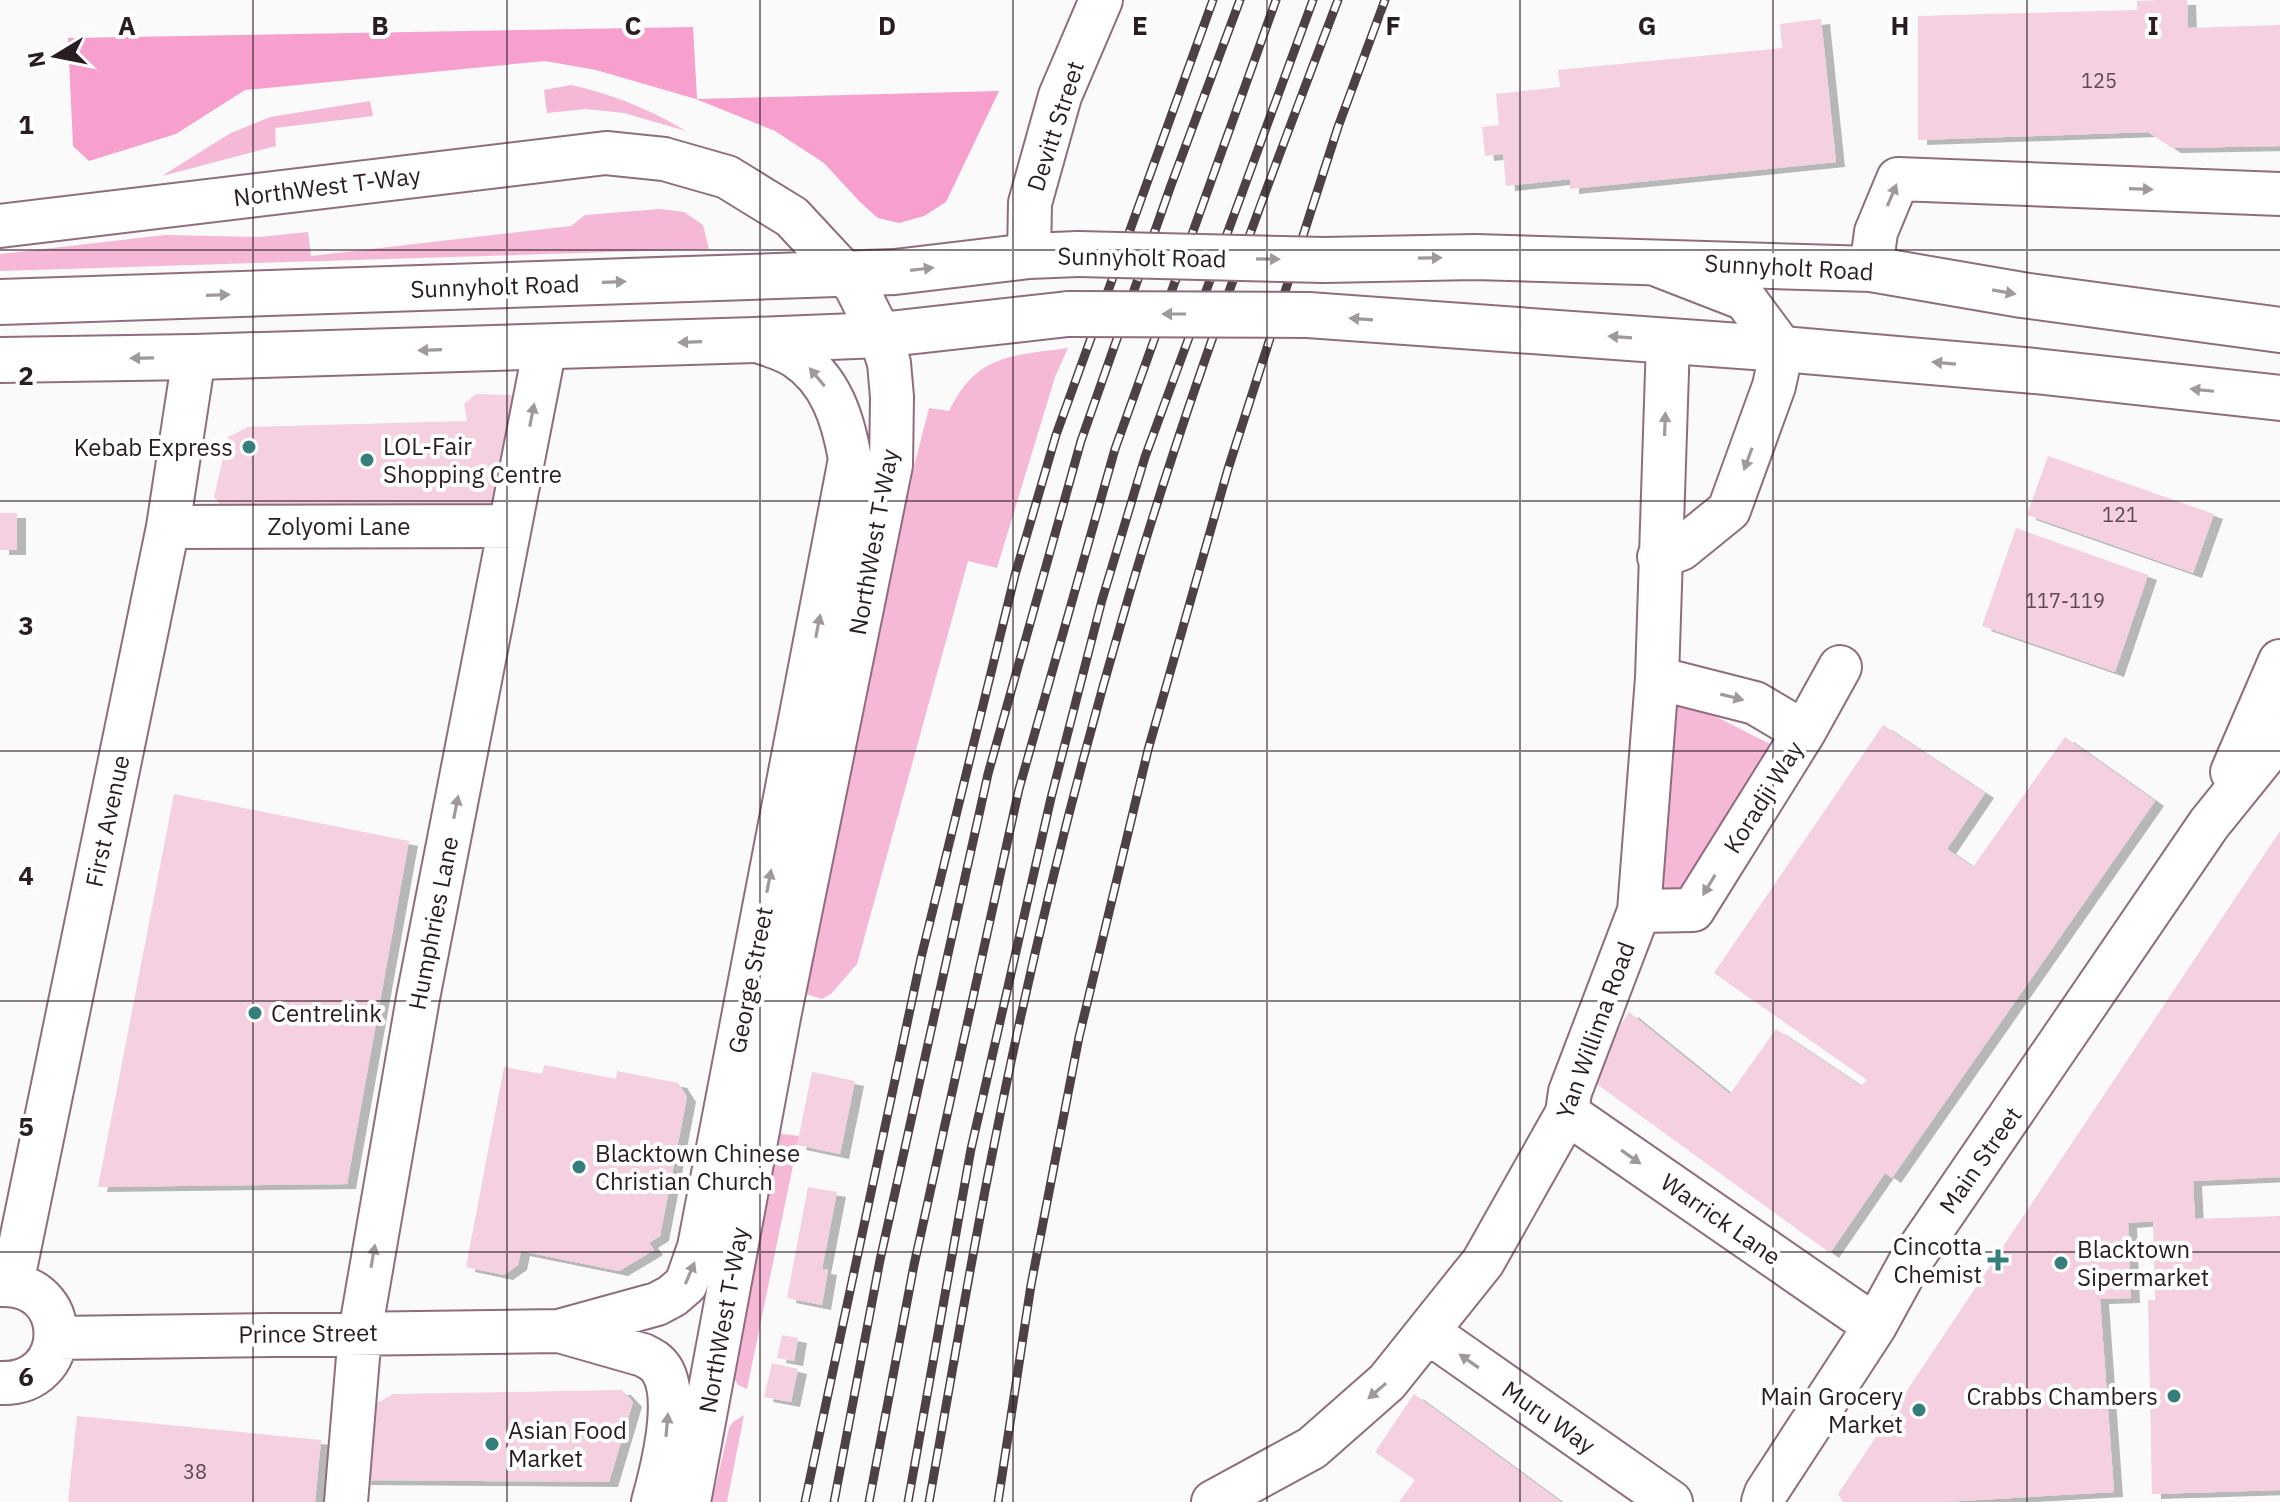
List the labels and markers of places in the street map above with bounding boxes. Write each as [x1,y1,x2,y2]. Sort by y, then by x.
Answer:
place label: LOL-Fair Shopping Centre [383,430,562,490]
place label: Kebab Express [74,431,233,463]
marker: Kebab Express [240,438,258,456]
marker: LOL-Fair Shopping Centre [358,451,376,469]
place label: Centrelink [271,997,382,1029]
marker: Centrelink [246,1004,264,1022]
place label: Blacktown Chinese Christian Church [595,1137,800,1197]
marker: Blacktown Chinese Christian Church [570,1158,588,1176]
place label: Cincotta Chemist [1893,1230,1982,1290]
place label: Blacktown Sipermarket [2077,1233,2209,1293]
marker: Cincotta Chemist [1989,1251,2007,1269]
marker: Blacktown Sipermarket [2052,1254,2070,1272]
place label: Main Grocery Market [1760,1380,1903,1440]
place label: Crabbs Chambers [1966,1380,2158,1412]
marker: Crabbs Chambers [2165,1387,2183,1405]
marker: Main Grocery Market [1910,1401,1928,1419]
place label: Asian Food Market [508,1414,627,1474]
marker: Asian Food Market [483,1435,501,1453]

